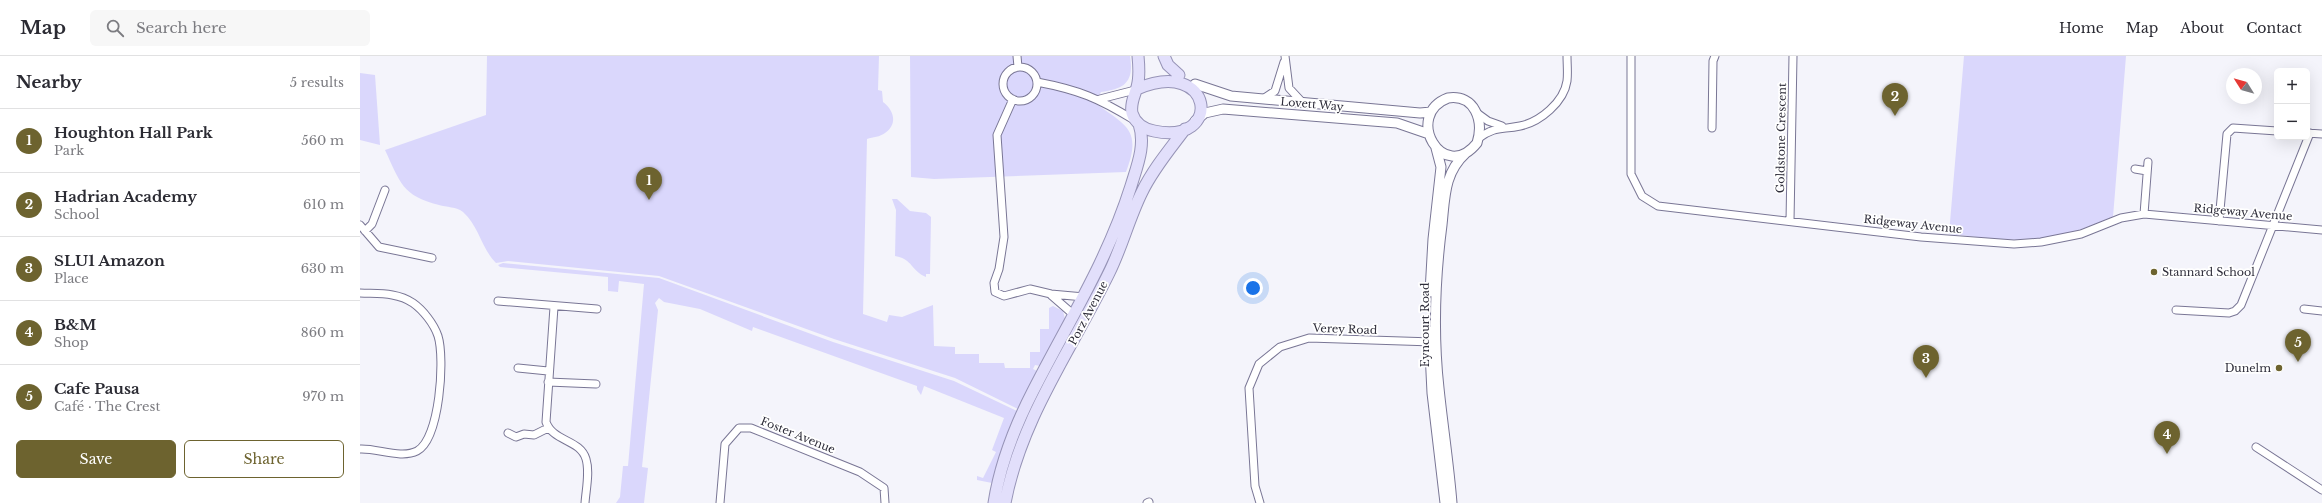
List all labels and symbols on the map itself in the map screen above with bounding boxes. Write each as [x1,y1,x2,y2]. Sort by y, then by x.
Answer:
north arrow [2226,68,2262,104]
street label: Goldstone Crescent [1773,82,1789,193]
pin: 2 [1882,83,1908,116]
street label: Lovett Way [1280,94,1344,114]
pin: 1 [636,167,662,200]
street label: Ridgeway Avenue [2193,201,2293,223]
street label: Ridgeway Avenue [1863,212,1963,236]
place label: Stannard School [2162,265,2255,279]
marker: Stannard School [2149,267,2159,277]
your location [1243,278,1263,298]
street label: Porz Avenue [1065,279,1111,347]
street label: Eyncourt Road [1418,282,1432,367]
street label: Verey Road [1312,321,1378,337]
pin: 5 [2285,329,2311,362]
pin: 3 [1913,345,1939,378]
place label: Dunelm [2225,361,2271,375]
marker: Dunelm [2274,363,2284,373]
street label: Foster Avenue [759,414,837,456]
pin: 4 [2154,421,2180,454]

